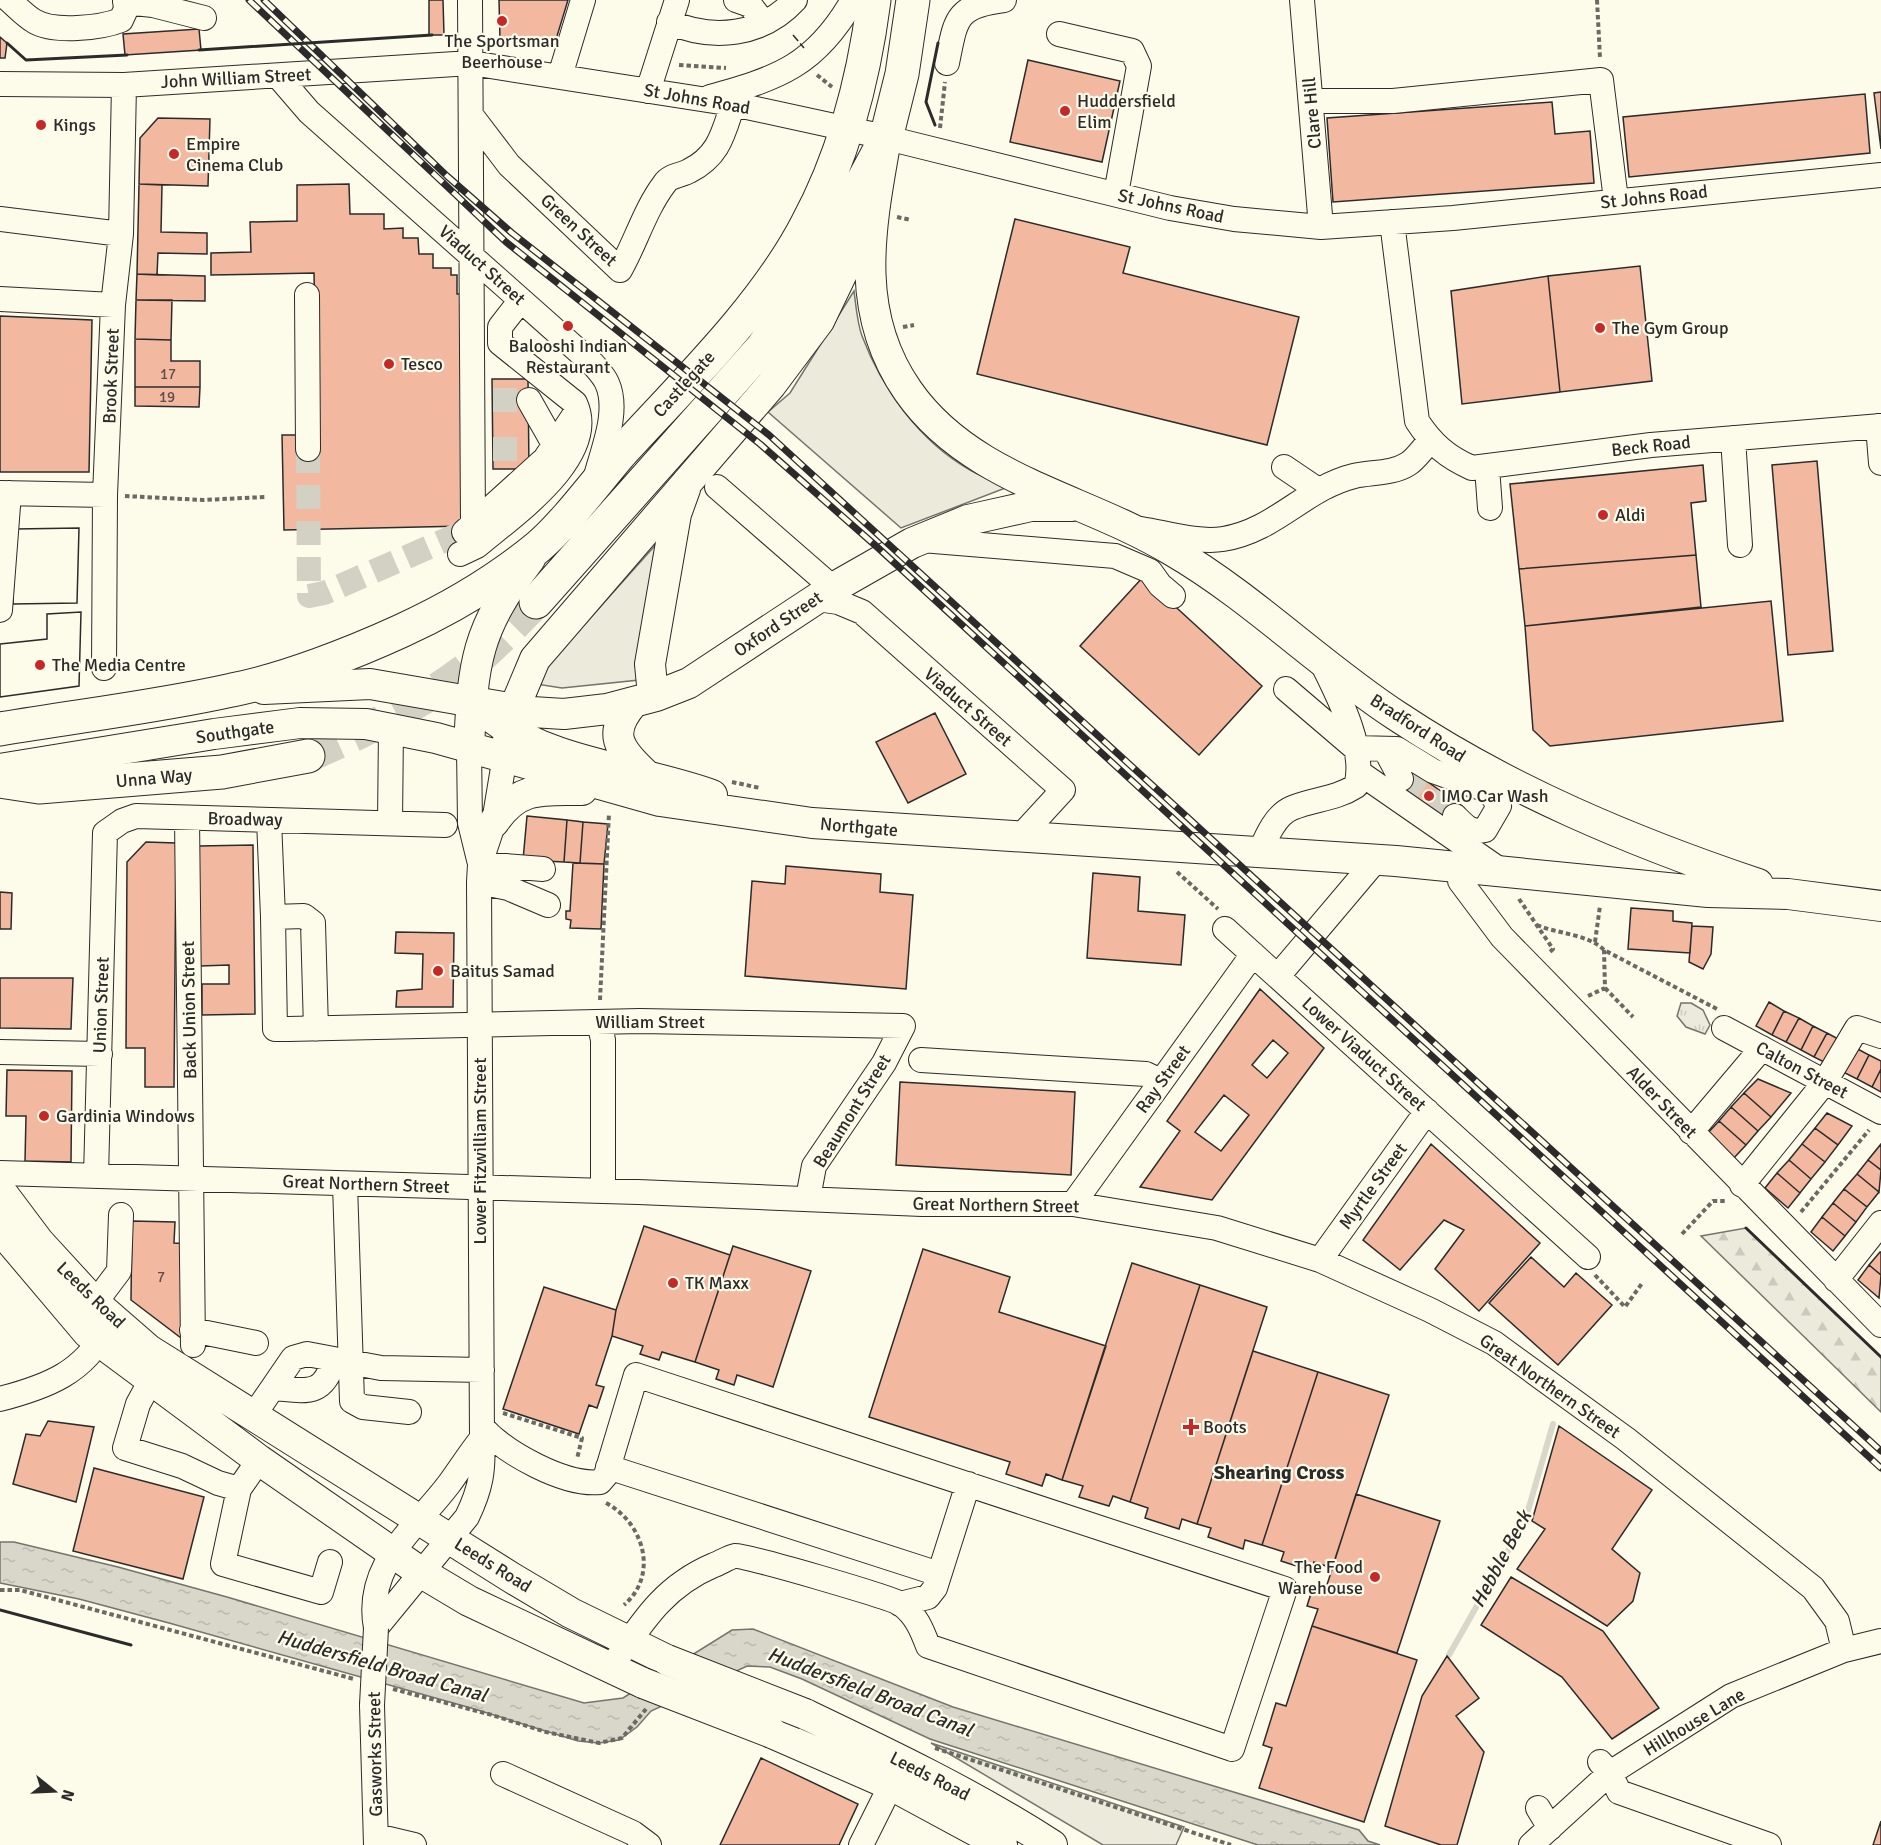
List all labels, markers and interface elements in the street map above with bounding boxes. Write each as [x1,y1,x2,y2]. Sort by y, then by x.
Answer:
marker: The Sportsman Beerhouse [495,14,509,28]
place label: The Sportsman Beerhouse [445,30,560,73]
street label: John William Street [160,63,312,93]
street label: Clare Hill [1298,76,1326,150]
street label: St Johns Road [642,79,752,119]
place label: Huddersfield Elim [1077,90,1176,133]
marker: Huddersfield Elim [1058,104,1072,118]
place label: Kings [53,114,96,136]
marker: Kings [34,118,48,132]
place label: Empire Cinema Club [186,133,283,176]
marker: Empire Cinema Club [167,147,181,161]
street label: St Johns Road [1599,180,1709,214]
street label: St Johns Road [1116,184,1226,228]
street label: Green Street [536,189,622,271]
street label: Viaduct Street [434,220,530,310]
place label: The Gym Group [1612,317,1728,339]
marker: Balooshi Indian Restaurant [561,319,575,333]
marker: The Gym Group [1593,321,1607,335]
street label: Brook Street [98,328,124,424]
place label: Balooshi Indian Restaurant [509,335,627,378]
street label: Castlegate [648,346,720,422]
place label: Tesco [401,353,443,375]
marker: Tesco [382,357,396,371]
house number: 17 [160,365,176,383]
house number: 19 [159,388,175,406]
street label: Beck Road [1610,431,1692,461]
place label: Aldi [1615,504,1645,526]
marker: Aldi [1596,508,1610,522]
street label: Oxford Street [730,586,826,662]
place label: The Media Centre [52,654,186,676]
marker: The Media Centre [33,658,47,672]
street label: Viaduct Street [920,663,1016,751]
street label: Bradford Road [1366,689,1470,767]
street label: Southgate [194,716,276,748]
street label: Unna Way [115,764,194,792]
place label: IMO Car Wash [1441,785,1549,807]
marker: IMO Car Wash [1422,789,1436,803]
street label: Broadway [207,807,283,831]
street label: Northgate [819,813,899,841]
street label: Back Union Street [177,941,201,1079]
street label: Union Street [88,956,114,1054]
place label: Baitus Samad [450,960,555,982]
marker: Baitus Samad [431,964,445,978]
street label: Lower Viaduct Street [1297,992,1431,1116]
street label: William Street [595,1011,705,1033]
street label: Calton Street [1752,1037,1852,1103]
street label: Ray Street [1131,1041,1195,1117]
street label: Beaumont Street [808,1050,896,1172]
street label: Lower Fitzwilliam Street [469,1058,491,1244]
street label: Alder Street [1622,1061,1702,1143]
place label: Gardinia Windows [56,1105,195,1127]
marker: Gardinia Windows [37,1109,51,1123]
street label: Myrtle Street [1334,1139,1412,1233]
street label: Great Northern Street [282,1170,450,1198]
street label: Great Northern Street [912,1193,1080,1217]
street label: Leeds Road [52,1257,130,1333]
house number: 7 [157,1268,165,1286]
place label: TK Maxx [685,1272,749,1294]
marker: TK Maxx [666,1276,680,1290]
street label: Great Northern Street [1475,1329,1625,1443]
place label: Boots [1203,1416,1247,1438]
marker: Boots [1184,1420,1198,1434]
district label: Shearing Cross [1214,1460,1344,1485]
water label: Hebble Beck [1465,1504,1538,1612]
street label: Leeds Road [450,1533,536,1597]
place label: The Food Warehouse [1278,1556,1363,1599]
marker: The Food Warehouse [1368,1570,1382,1584]
water label: Huddersfield Broad Canal [274,1624,492,1709]
water label: Huddersfield Broad Canal [764,1641,978,1743]
street label: Hillhouse Lane [1639,1683,1749,1761]
street label: Gasworks Street [363,1691,387,1817]
street label: Leeds Road [886,1746,974,1806]
north arrow [24,1761,84,1821]
text: N [56,1787,79,1804]

